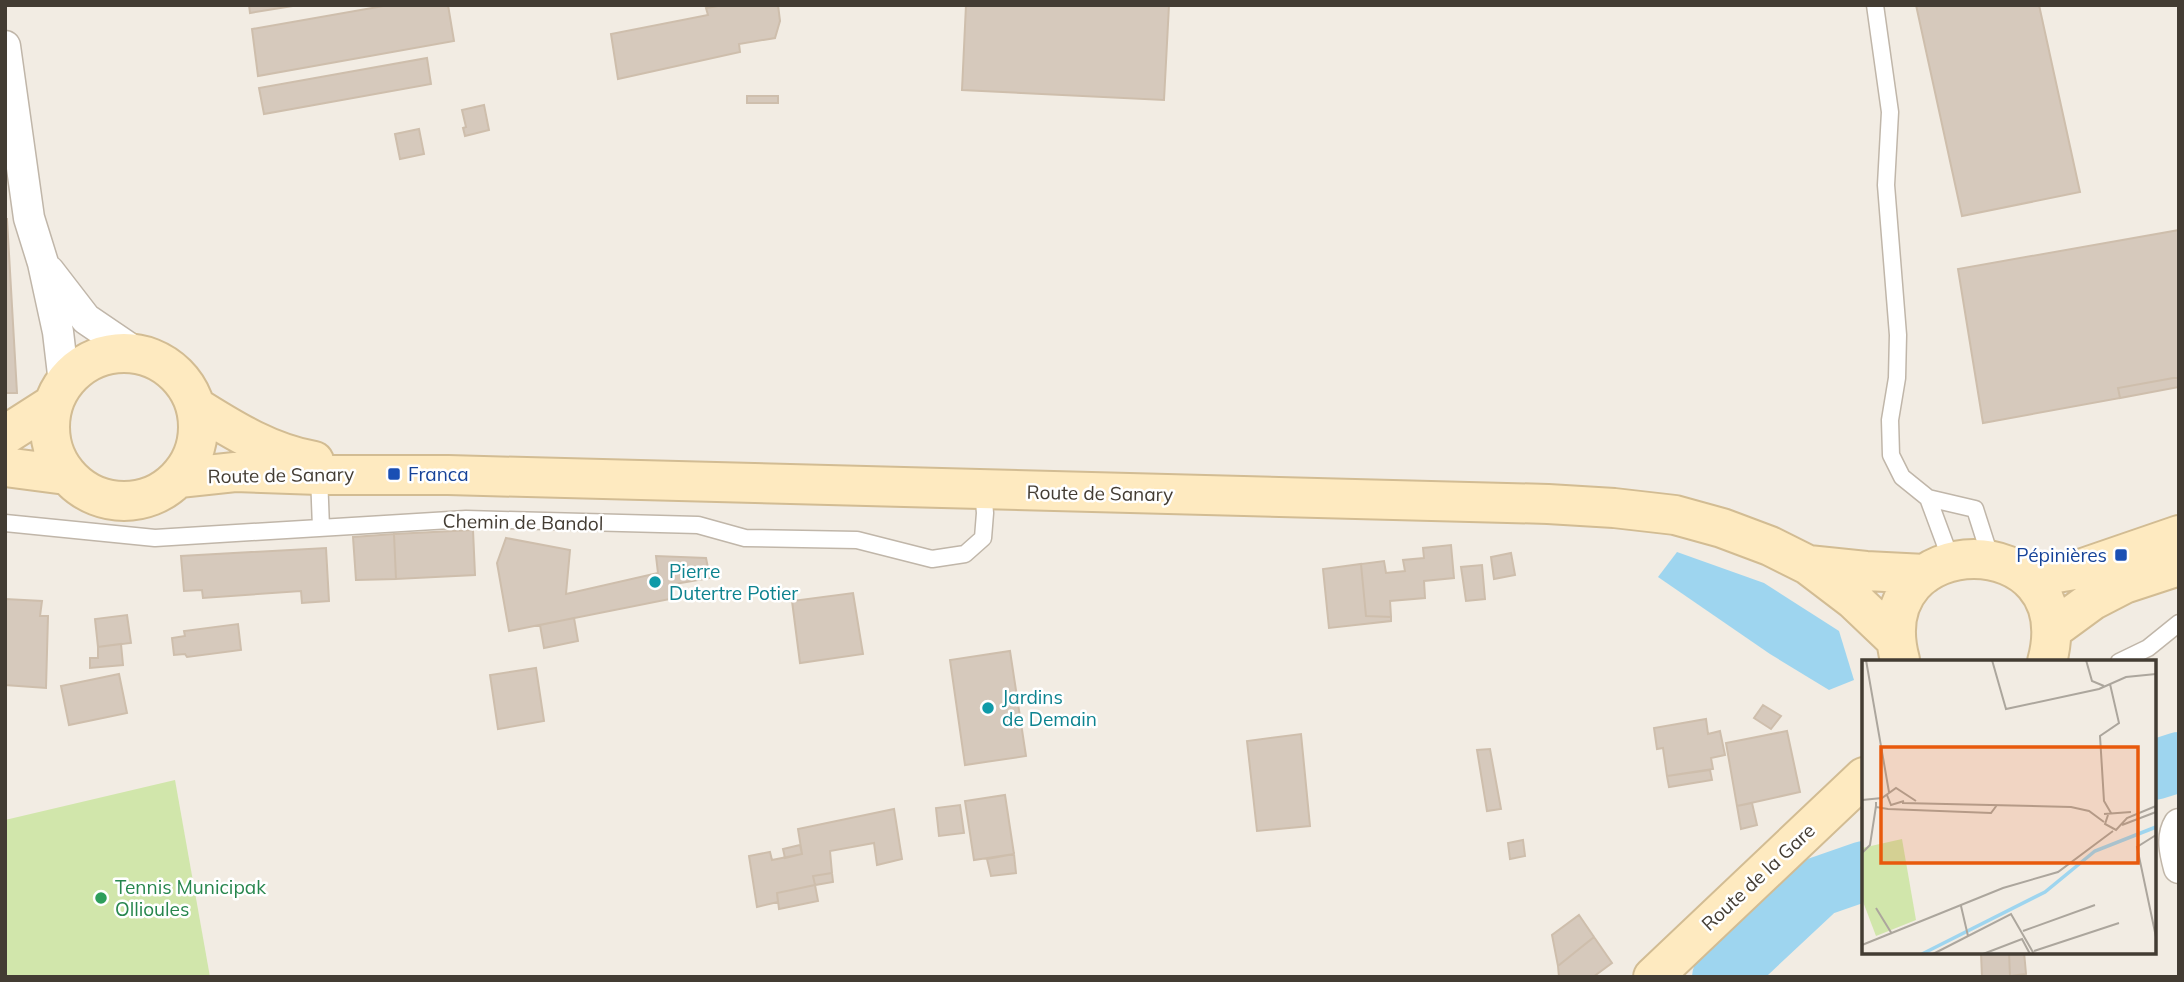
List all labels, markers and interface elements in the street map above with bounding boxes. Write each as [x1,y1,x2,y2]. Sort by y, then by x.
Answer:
street label: Route de Sanary [207,462,355,488]
place label: Franca [408,462,469,486]
marker: Franca [386,466,402,482]
street label: Route de Sanary [1026,480,1174,506]
street label: Chemin de Bandol [442,509,604,535]
place label: Pépinières [2016,543,2107,567]
marker: Pépinières [2113,547,2129,563]
place label: Pierre Dutertre Potier [669,559,798,605]
marker: Pierre Dutertre Potier [647,574,663,590]
inset map [1862,660,2156,954]
place label: Jardins de Demain [1002,685,1097,731]
marker: Jardins de Demain [980,700,996,716]
street label: Route de la Gare [1696,818,1820,936]
place label: Tennis Municipak Ollioules [115,875,266,921]
marker: Tennis Municipak Ollioules [93,890,109,906]

